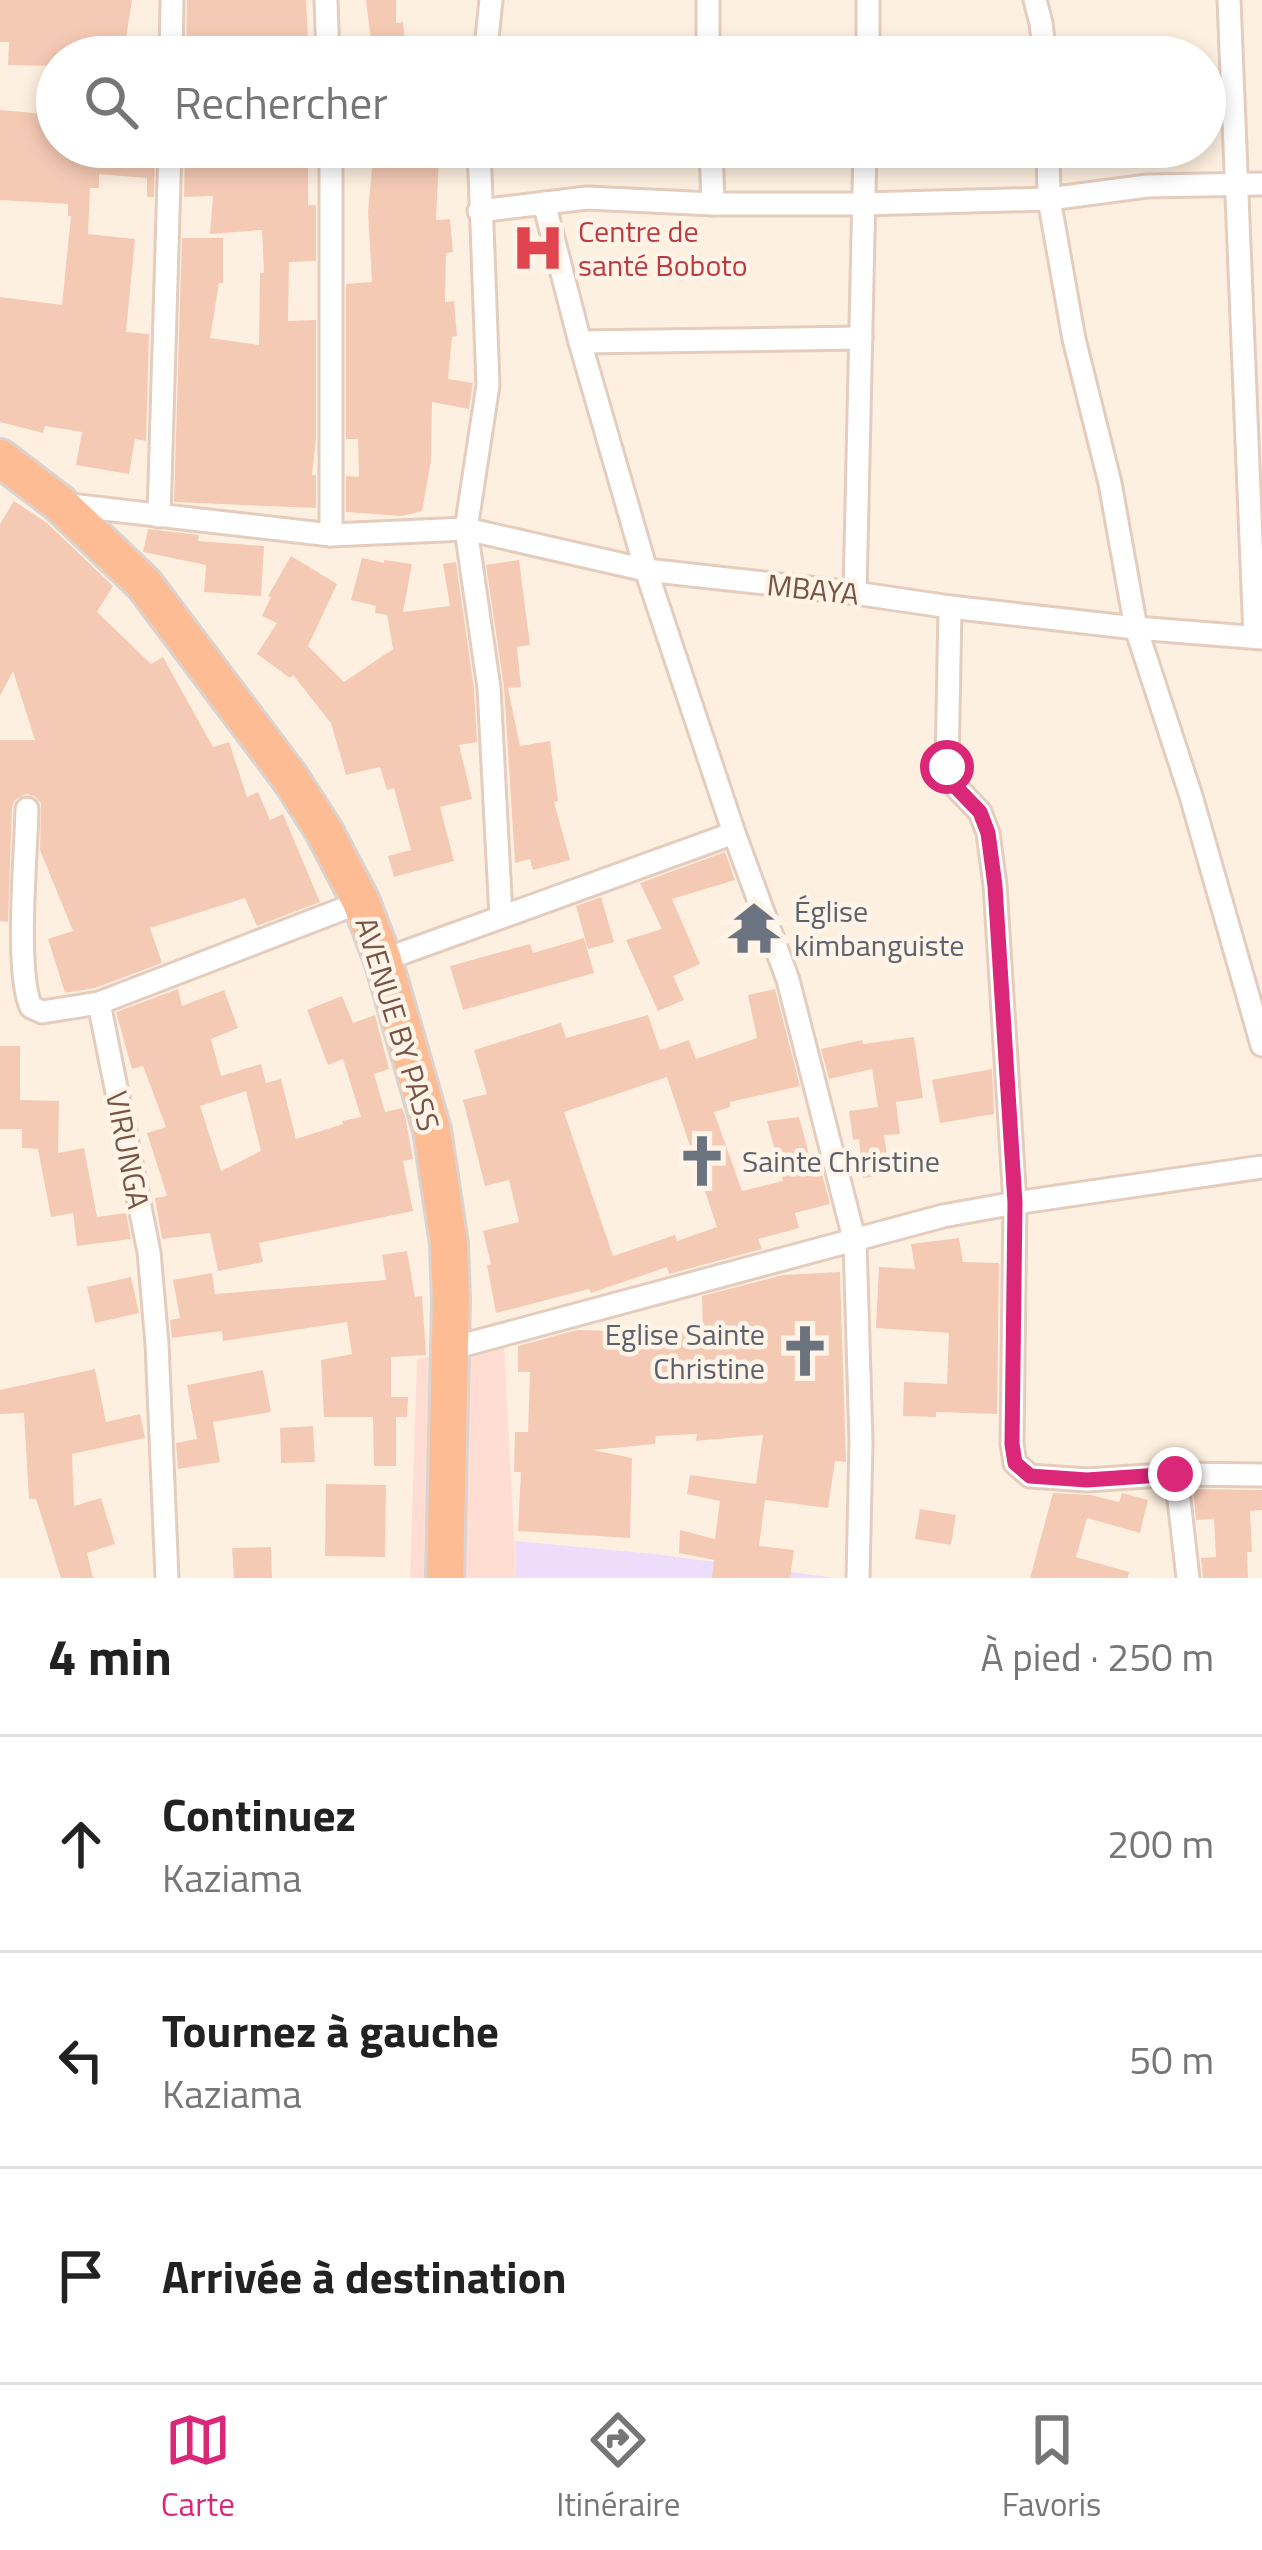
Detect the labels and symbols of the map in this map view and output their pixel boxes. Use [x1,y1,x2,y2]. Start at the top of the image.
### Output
place label: Centre de santé Boboto [578,208,747,288]
hospital icon: Centre de santé Boboto [509,219,567,277]
street label: MBAYA [765,561,861,617]
route start [920,740,974,794]
place label: Église kimbanguiste [794,888,965,968]
temple icon: Église kimbanguiste [725,899,783,957]
street label: AVENUE BY PASS [344,911,452,1137]
street label: VIRUNGA [94,1087,162,1213]
church icon: Sainte Christine [673,1132,731,1190]
place label: Sainte Christine [742,1138,940,1184]
place label: Eglise Sainte Christine [605,1311,765,1391]
church icon: Eglise Sainte Christine [776,1322,834,1380]
route end [1148,1447,1202,1501]

